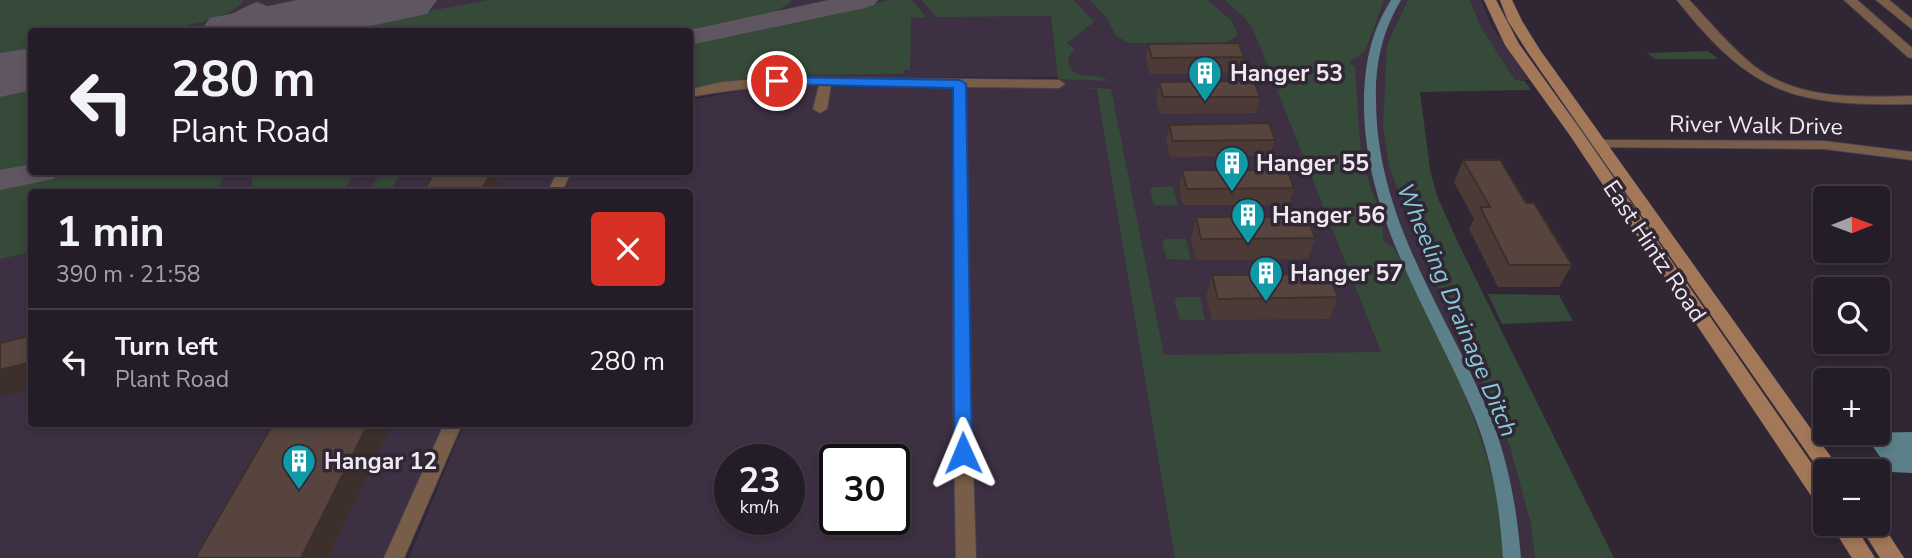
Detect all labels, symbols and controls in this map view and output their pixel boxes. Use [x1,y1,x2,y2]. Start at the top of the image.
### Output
text: 280 m [171,46,315,113]
pin [747,51,807,111]
building icon: Hanger 53 [1186,54,1224,103]
icon: left [56,56,147,147]
place label: Hanger 53 [1230,58,1343,89]
icon: arrive [758,62,796,100]
street label: River Walk Drive [1669,108,1843,143]
text: Plant Road [171,110,330,153]
building icon: Hanger 55 [1213,144,1251,193]
place label: Hanger 55 [1256,148,1369,179]
street label: East Hintz Road [1596,174,1713,328]
water label: Wheeling Drainage Ditch [1389,178,1525,442]
north arrow [1813,186,1890,262]
map controls [1813,186,1890,536]
building icon: Hanger 56 [1229,196,1267,245]
place label: Hanger 56 [1272,200,1385,231]
text: 1 min [56,204,165,261]
button: close [591,212,665,286]
building icon: Hanger 57 [1247,254,1285,303]
place label: Hanger 57 [1290,258,1403,289]
text: 390 m · 21:58 [56,259,201,290]
button: search [1813,277,1890,354]
text: Turn left [115,329,218,364]
icon: left [56,343,94,381]
text: 280 m [589,344,665,379]
text: Plant Road [115,364,229,395]
button: + [1813,368,1890,445]
position arrow [926,416,1000,490]
building icon: Hangar 12 [280,442,318,491]
speed limit sign: 30 [819,444,910,535]
place label: Hangar 12 [324,446,437,477]
text: 23 [738,457,781,504]
button: − [1813,459,1890,536]
text: km/h [740,495,779,519]

